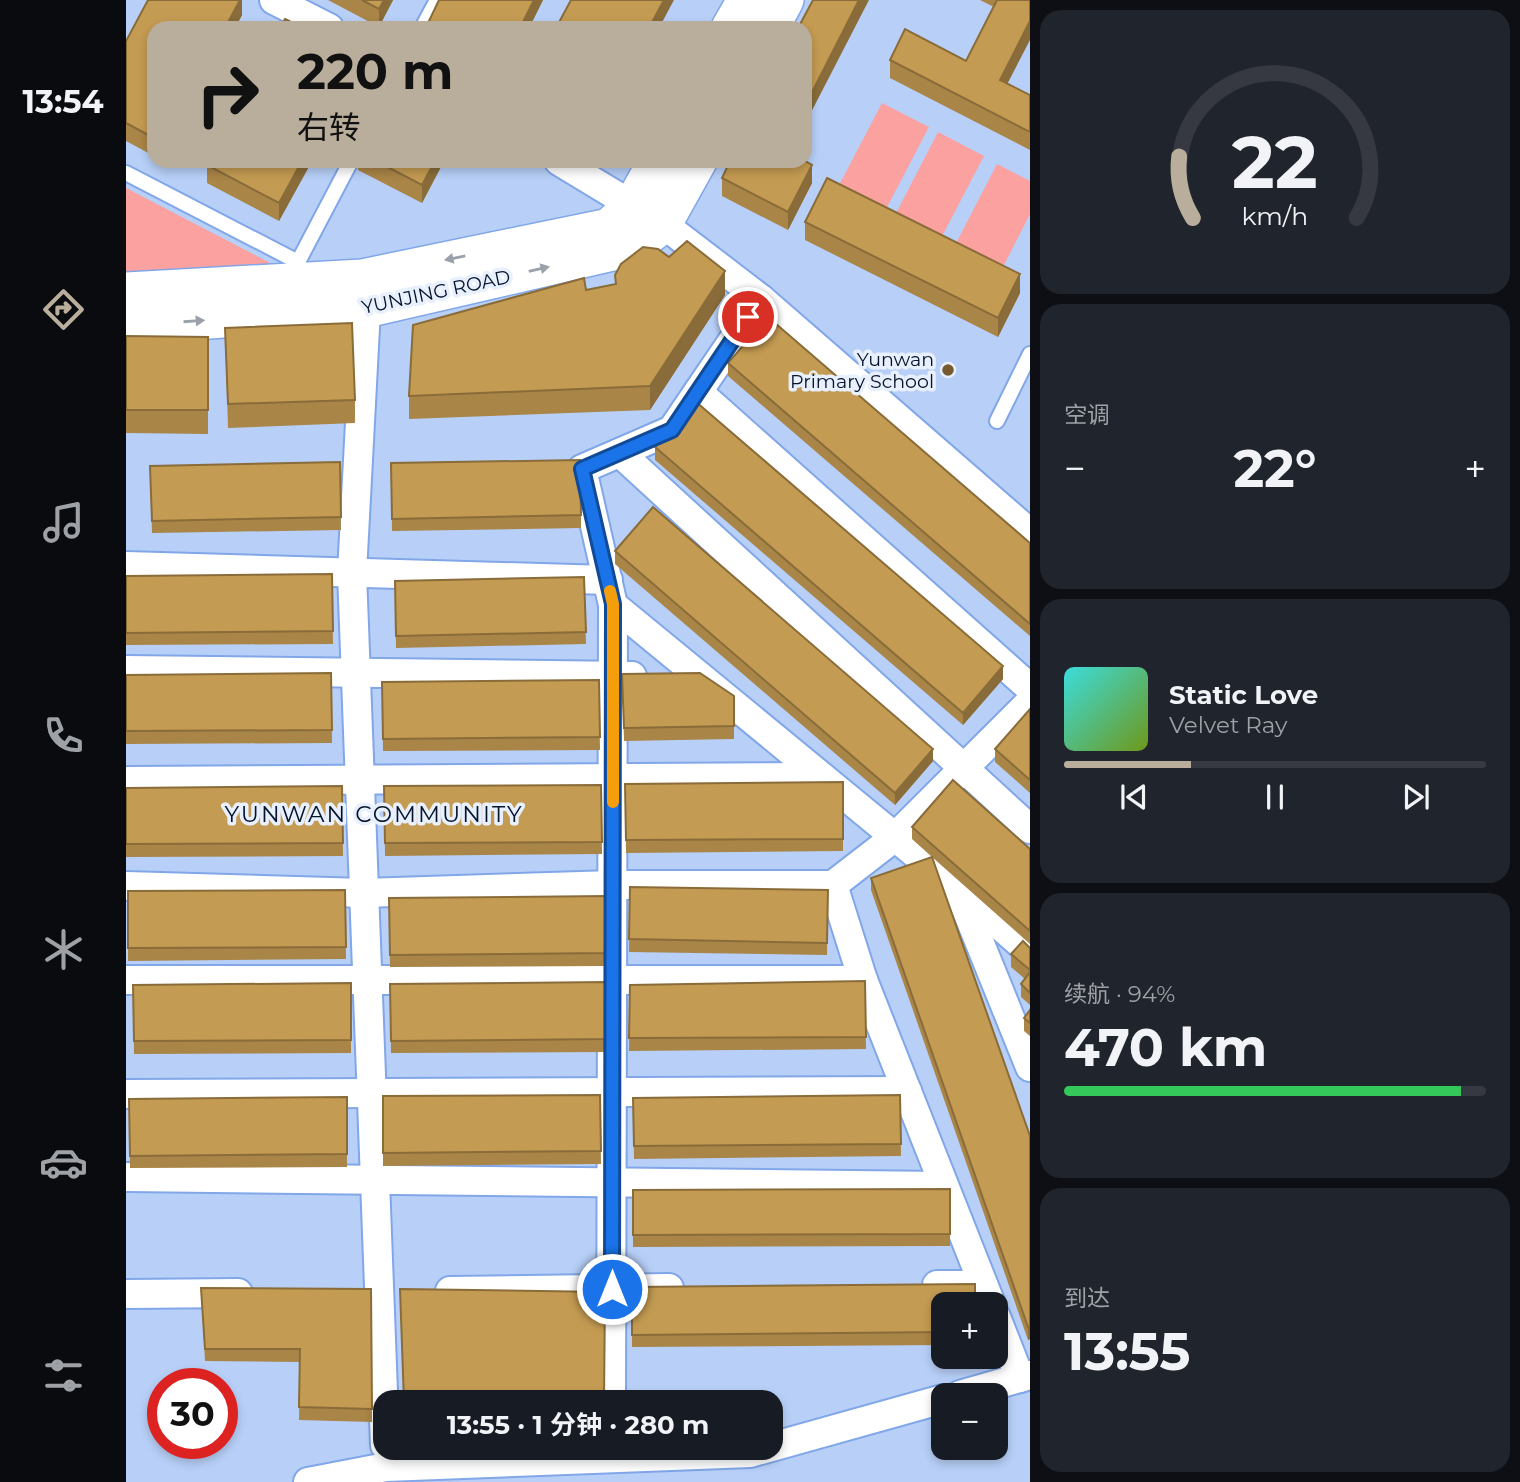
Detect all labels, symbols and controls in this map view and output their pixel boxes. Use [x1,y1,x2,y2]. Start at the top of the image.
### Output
text: 220 m [297,42,453,101]
icon: right [182,49,273,140]
text: 13:54 [23,82,103,121]
text: 右转 [297,108,361,147]
text: 22 [1232,119,1318,207]
text: km/h [1242,201,1308,231]
one-way arrow [444,253,466,264]
one-way arrow [528,263,550,274]
street label: YUNJING ROAD [359,265,513,319]
icon: directions [39,285,88,334]
pin [718,287,778,347]
icon: arrive [729,298,767,336]
one-way arrow [183,315,205,326]
place label: Yunwan Primary School [790,348,934,393]
marker: Yunwan Primary School [940,362,956,378]
text: 空调 [1064,401,1110,429]
text: 22° [1233,437,1317,500]
text: − [1064,445,1086,492]
text: + [1464,445,1486,492]
icon: music [39,498,88,547]
text: Static Love [1169,679,1318,711]
icon: phone [39,711,88,760]
text: Velvet Ray [1169,711,1287,739]
icon: previous [1115,778,1153,816]
icon: pause [1256,778,1294,816]
icon: next [1397,778,1435,816]
district label: YUNWAN COMMUNITY [224,800,524,828]
icon: climate [39,925,88,974]
text: 续航 · 94% [1064,980,1175,1008]
text: 470 km [1064,1016,1267,1079]
icon: car [39,1138,88,1187]
position arrow [575,1252,649,1326]
text: 到达 [1064,1284,1110,1312]
map controls [931,1292,1008,1460]
button: + [931,1292,1008,1369]
text: 13:55 [1064,1320,1190,1383]
icon: filters [39,1351,88,1400]
speed limit sign: 30 [147,1368,238,1459]
button: − [931,1383,1008,1460]
text: 13:55 · 1 分钟 · 280 m [447,1409,709,1441]

